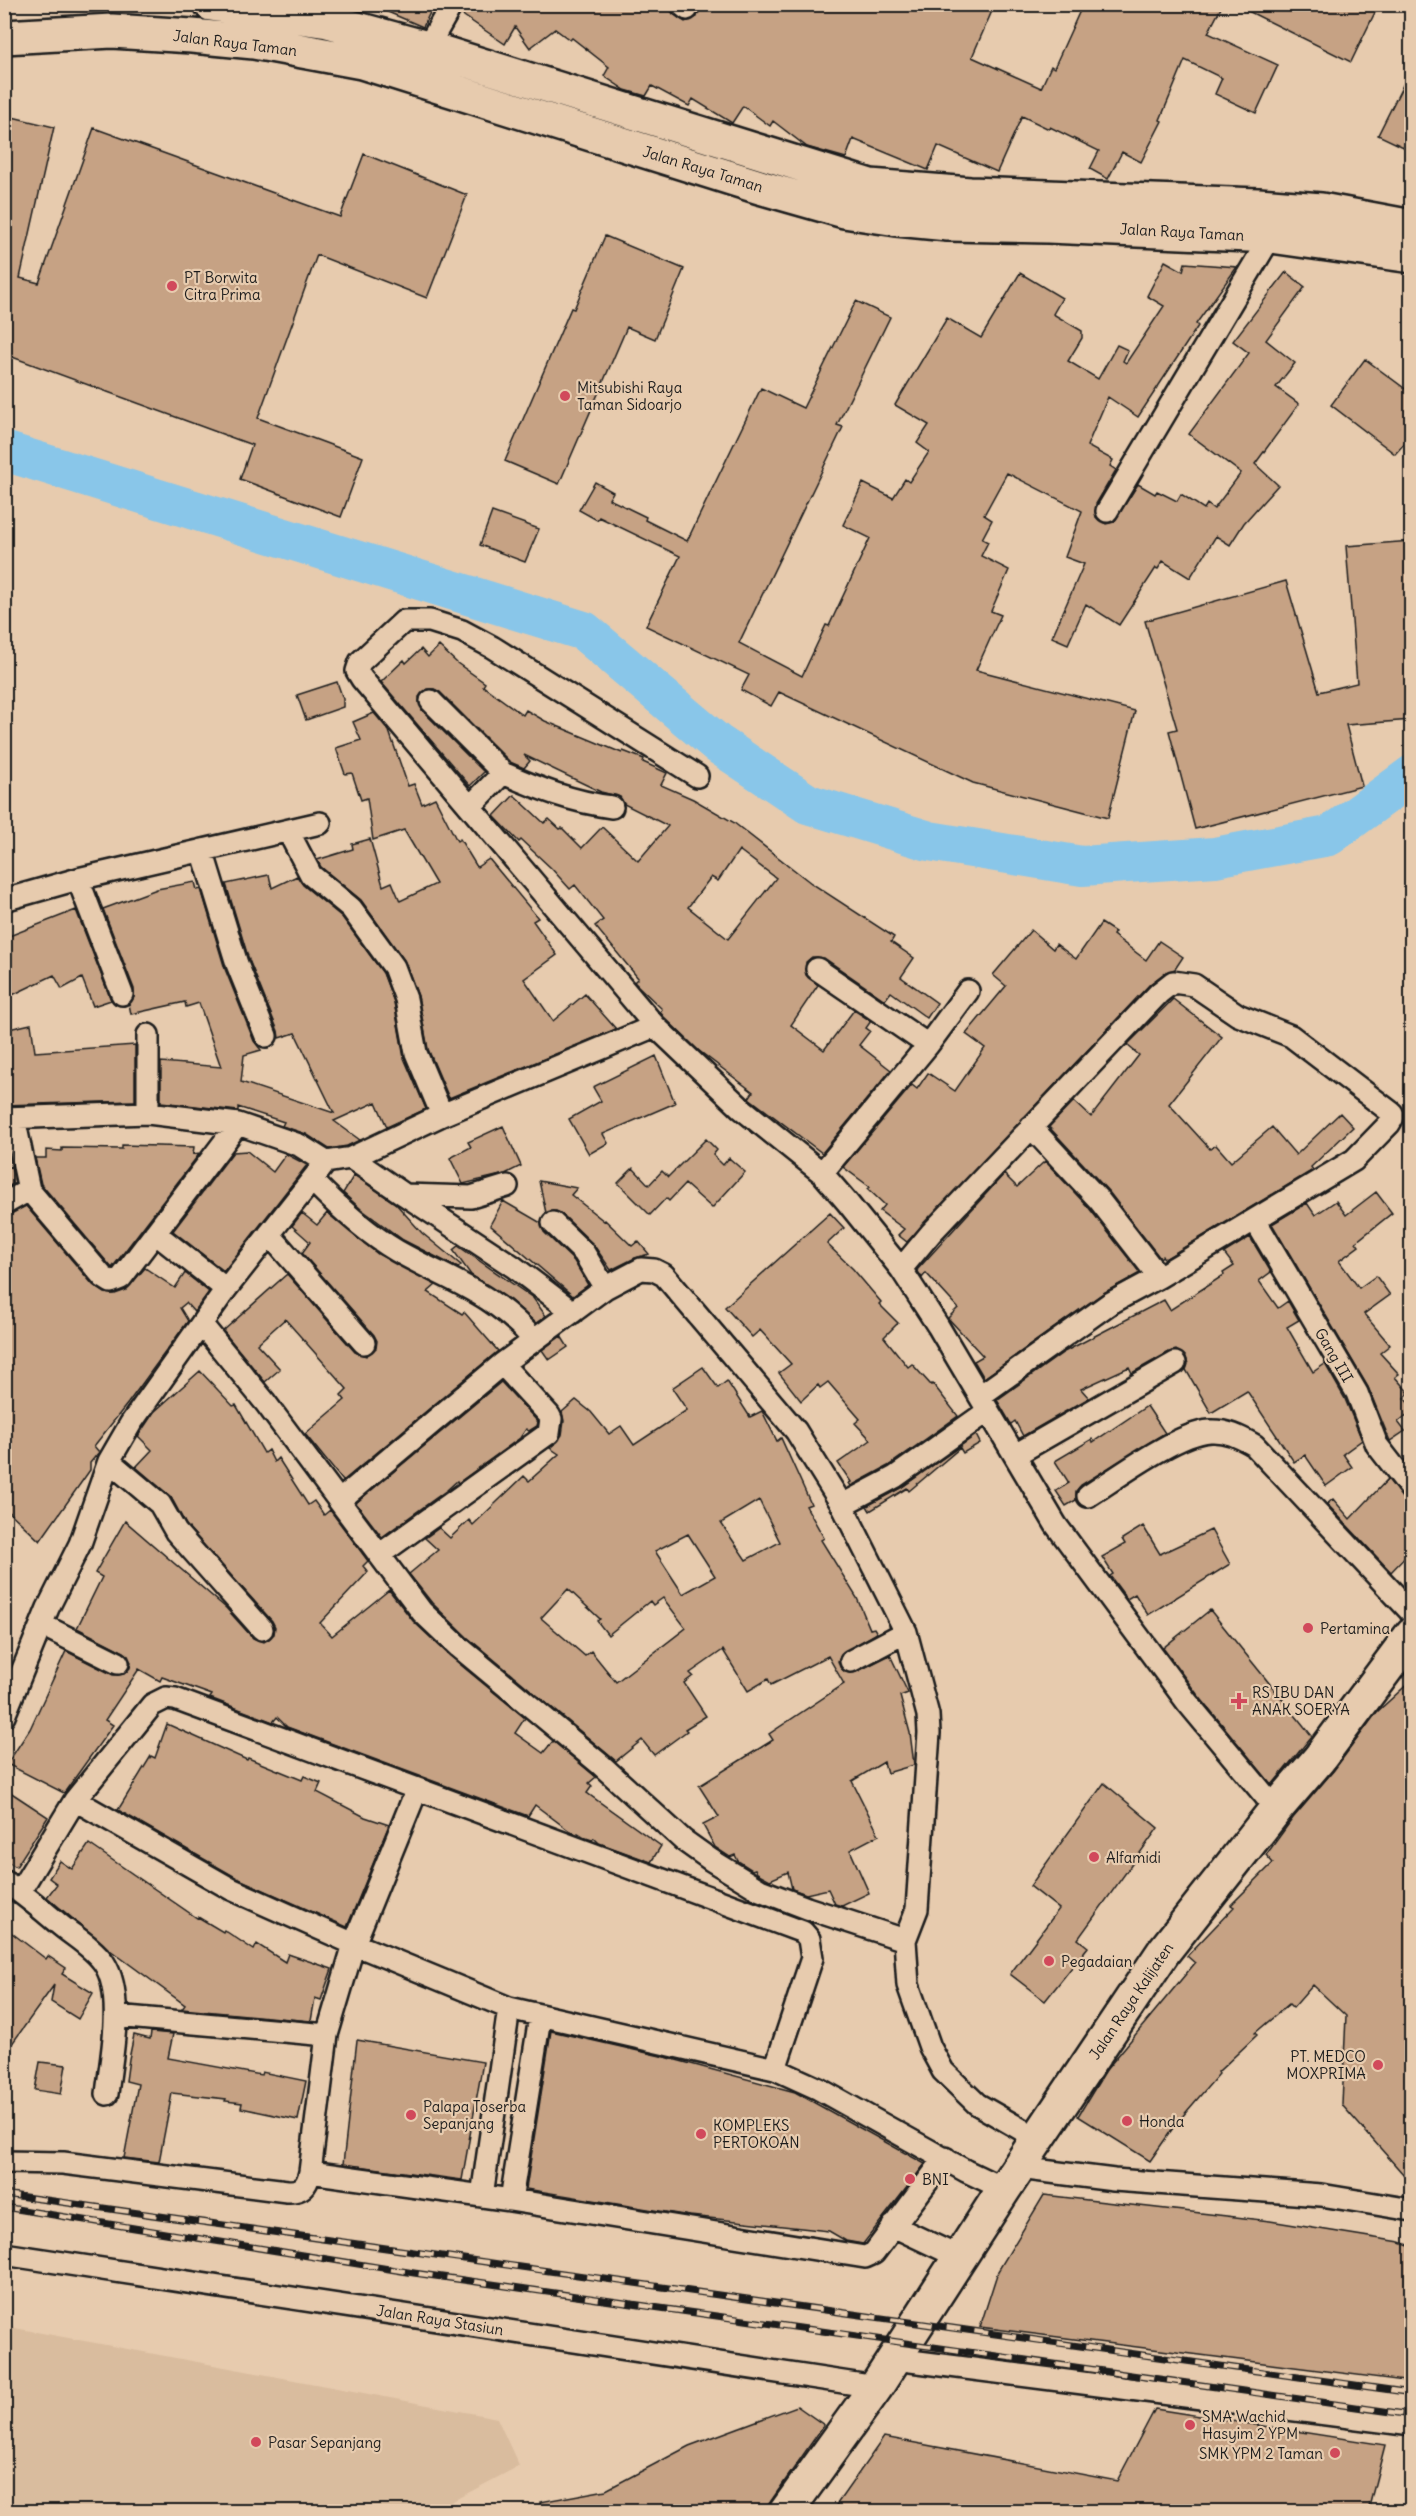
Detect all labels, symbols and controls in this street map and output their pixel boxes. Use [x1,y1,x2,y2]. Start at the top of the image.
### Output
street label: Jalan Raya Taman [172,26,298,60]
street label: Jalan Raya Taman [641,142,766,196]
street label: Jalan Raya Taman [1119,219,1245,245]
place label: PT Borwita Citra Prima [184,268,261,304]
marker: PT Borwita Citra Prima [165,279,179,293]
place label: Mitsubishi Raya Taman Sidoarjo [577,378,683,414]
marker: Mitsubishi Raya Taman Sidoarjo [558,389,572,403]
street label: Gang III [1311,1324,1357,1386]
place label: Pertamina [1320,1619,1390,1638]
marker: Pertamina [1301,1621,1315,1635]
place label: RS IBU DAN ANAK SOERYA [1252,1683,1350,1719]
marker: RS IBU DAN ANAK SOERYA [1230,1692,1248,1710]
place label: Alfamidi [1106,1848,1161,1867]
marker: Alfamidi [1087,1850,1101,1864]
street label: Jalan Raya Kalijaten [1085,1939,1177,2063]
place label: Pegadaian [1061,1952,1133,1971]
marker: Pegadaian [1042,1954,1056,1968]
place label: PT. MEDCO MOXPRIMA [1286,2047,1366,2083]
marker: PT. MEDCO MOXPRIMA [1371,2058,1385,2072]
place label: Palapa Toserba Sepanjang [423,2097,526,2133]
marker: Palapa Toserba Sepanjang [404,2108,418,2122]
place label: Honda [1139,2112,1185,2131]
marker: Honda [1120,2114,1134,2128]
place label: KOMPLEKS PERTOKOAN [713,2116,800,2152]
marker: KOMPLEKS PERTOKOAN [694,2127,708,2141]
place label: BNI [922,2170,949,2189]
marker: BNI [903,2172,917,2186]
street label: Jalan Raya Stasiun [375,2301,505,2339]
place label: SMA Wachid Hasyim 2 YPM [1202,2407,1298,2443]
marker: SMA Wachid Hasyim 2 YPM [1183,2418,1197,2432]
place label: Pasar Sepanjang [268,2433,382,2452]
marker: Pasar Sepanjang [249,2435,263,2449]
place label: SMK YPM 2 Taman [1199,2444,1323,2463]
marker: SMK YPM 2 Taman [1328,2446,1342,2460]

